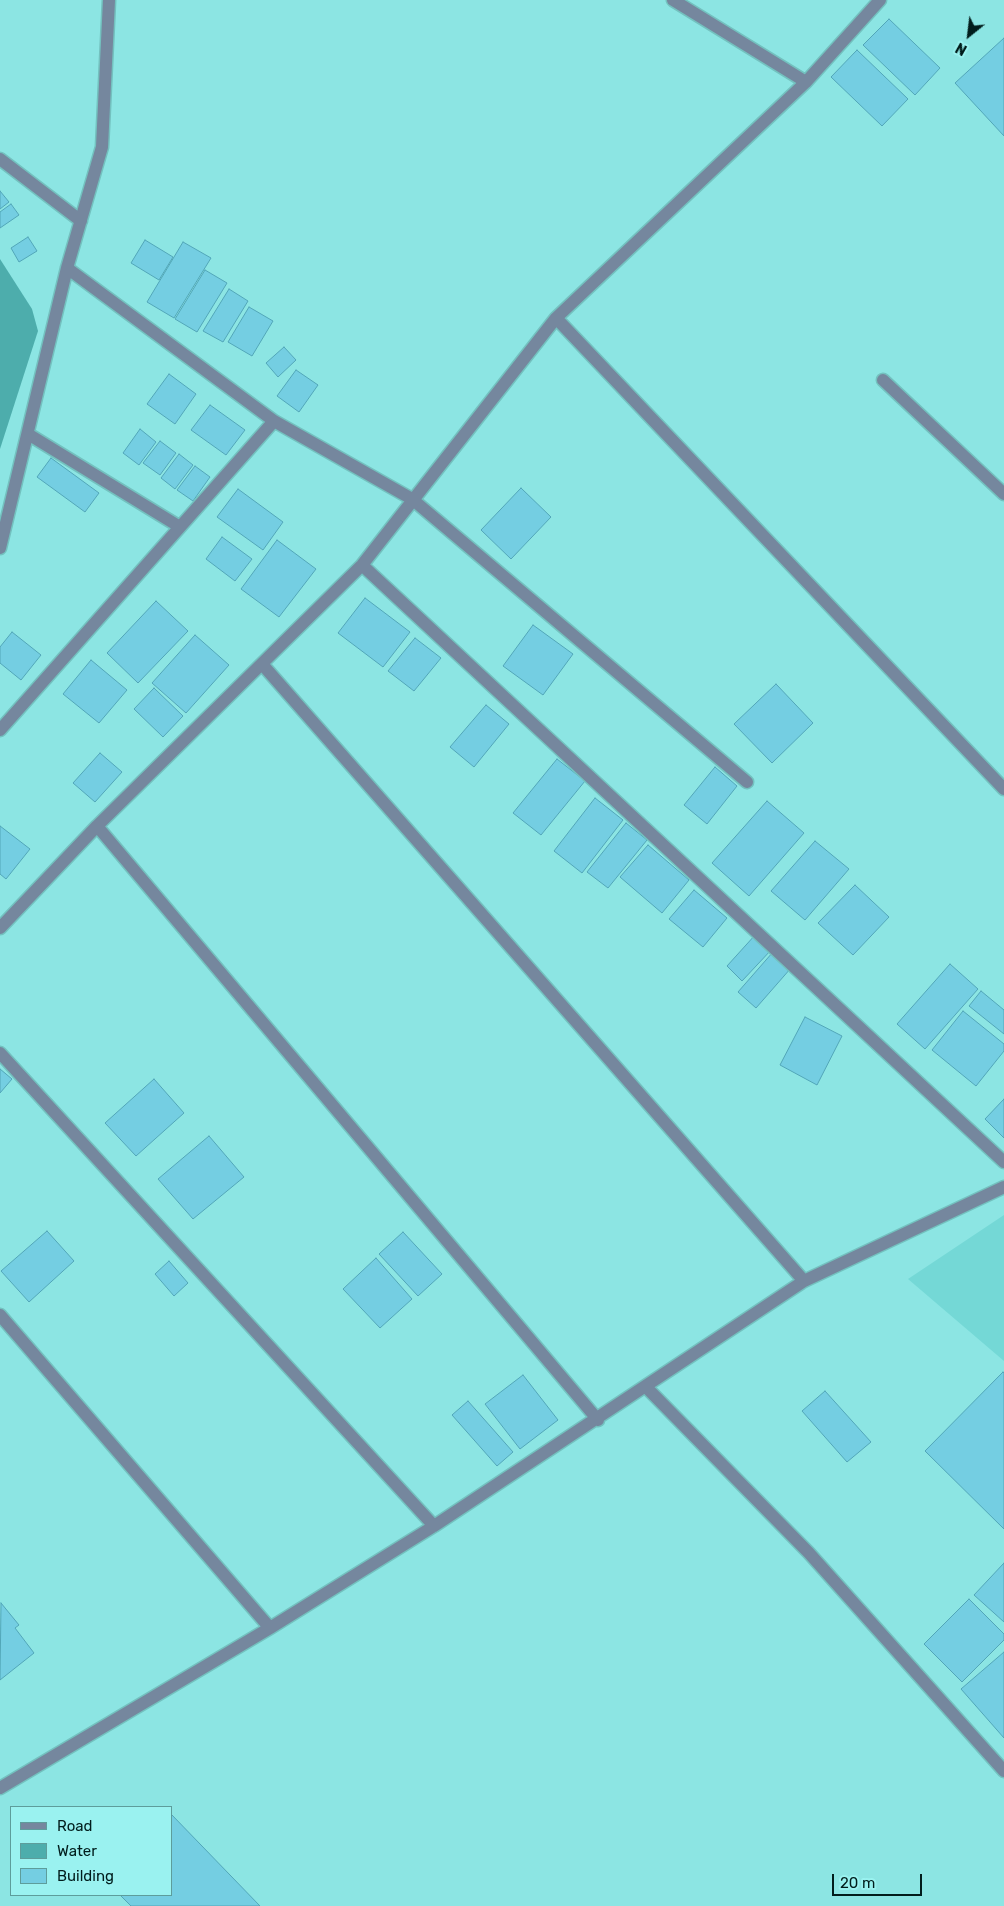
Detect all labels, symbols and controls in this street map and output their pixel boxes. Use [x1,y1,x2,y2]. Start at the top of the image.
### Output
north arrow [944,10,994,60]
text: N [953,39,970,58]
legend [10,1806,172,1896]
text: Road [57,1817,93,1835]
text: Water [57,1842,97,1860]
scale bar [834,1864,924,1896]
text: Building [57,1867,114,1885]
text: 20 m [840,1874,875,1892]

